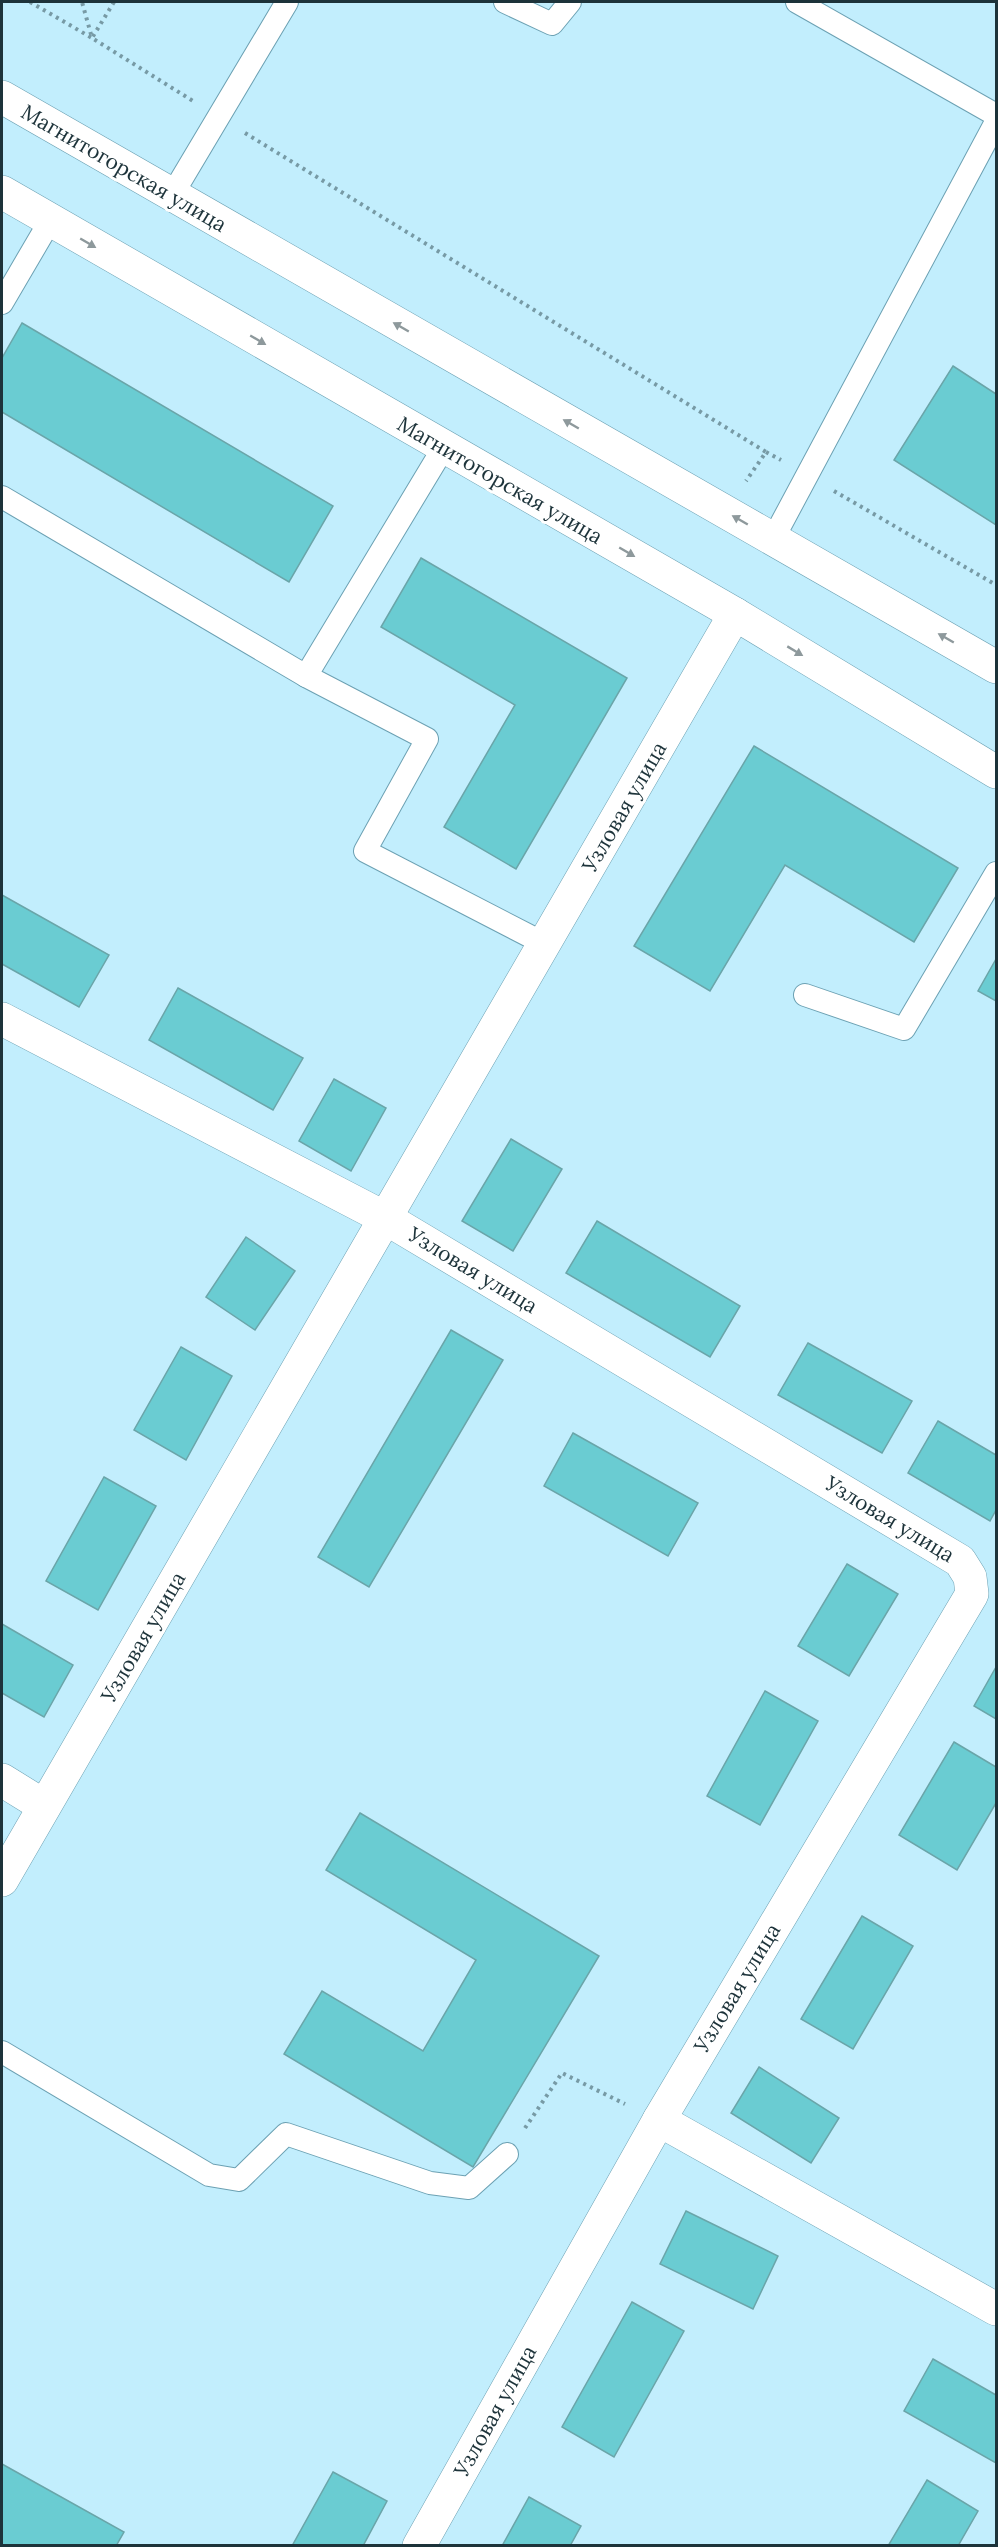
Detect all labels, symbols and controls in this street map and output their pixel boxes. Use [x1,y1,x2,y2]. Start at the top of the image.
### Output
street label: Магнитогорская улица [16,98,232,238]
one-way arrow [80,237,97,247]
one-way arrow [393,322,410,332]
one-way arrow [249,335,266,345]
street label: Магнитогорская улица [392,410,608,550]
one-way arrow [563,418,579,429]
one-way arrow [732,515,748,526]
one-way arrow [619,547,636,557]
one-way arrow [937,633,954,643]
one-way arrow [787,645,803,656]
street label: Узловая улица [575,737,672,878]
street label: Узловая улица [402,1220,543,1319]
street label: Узловая улица [819,1469,960,1568]
street label: Узловая улица [94,1567,191,1708]
street label: Узловая улица [687,1918,786,2059]
street label: Узловая улица [447,2340,542,2482]

